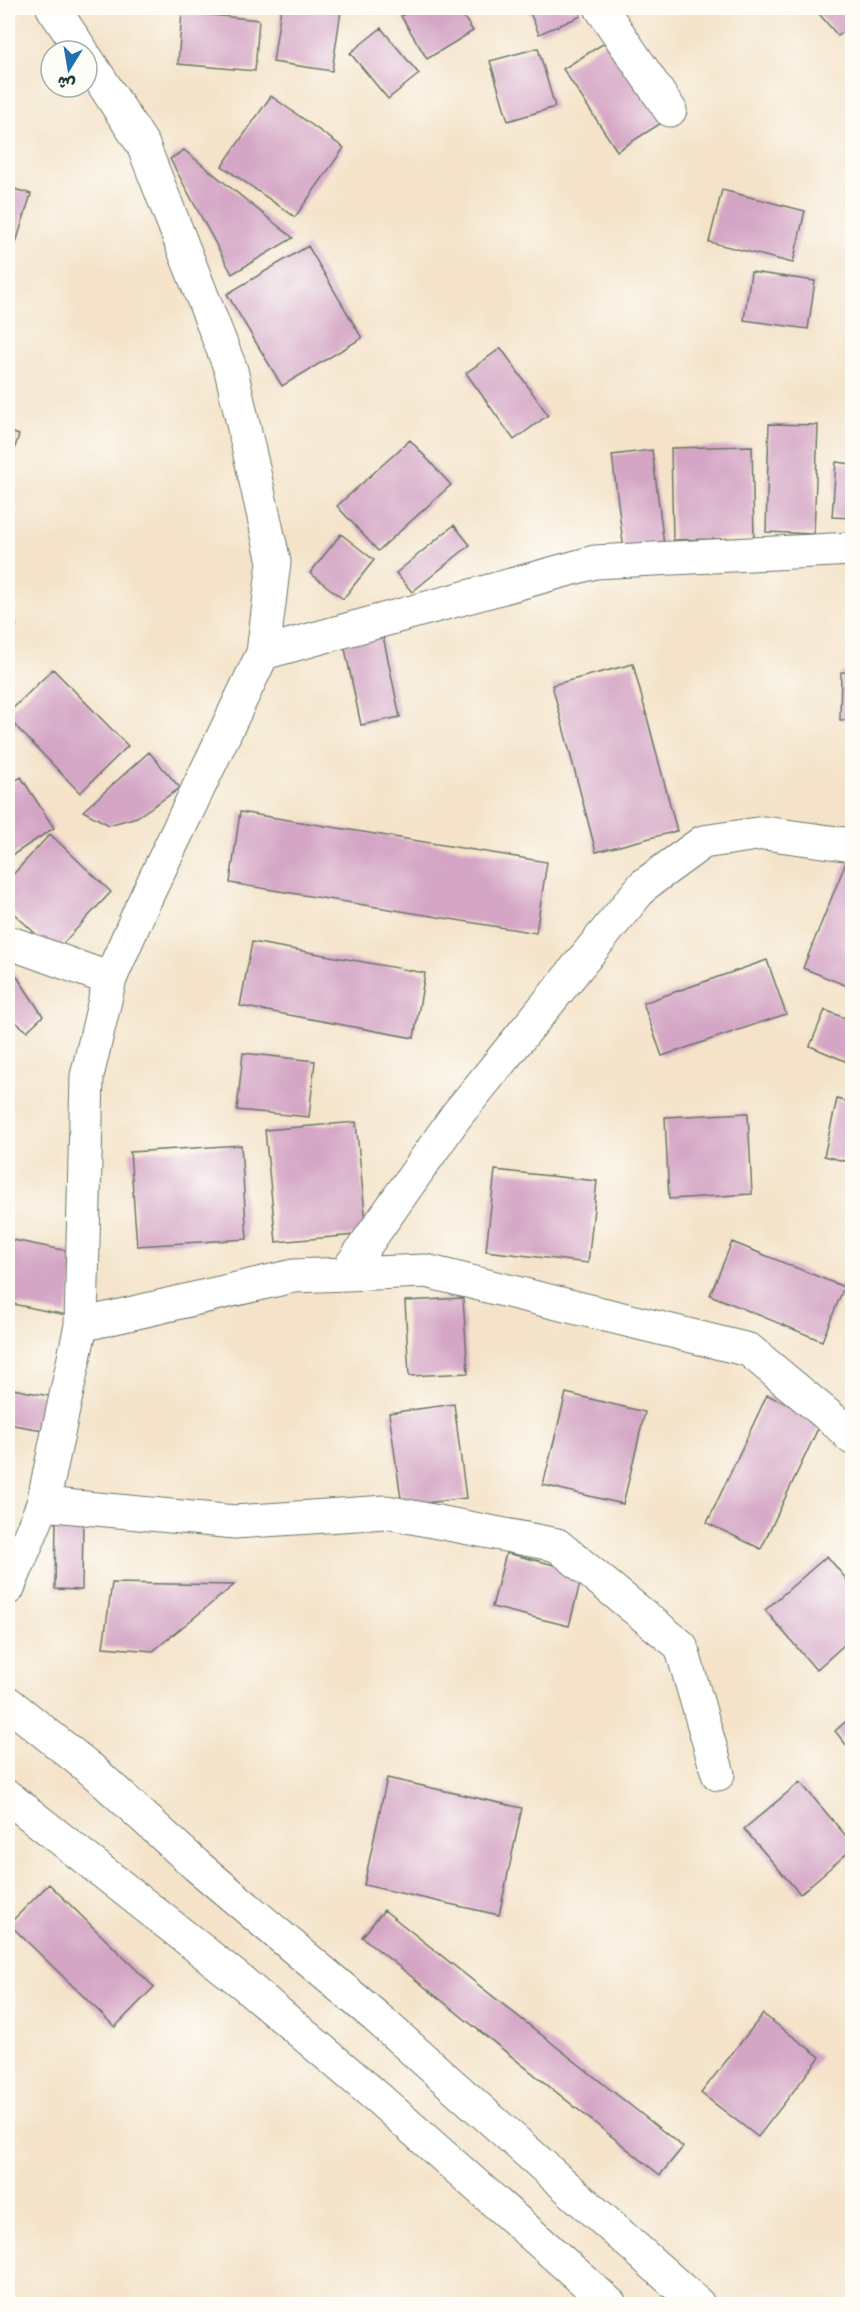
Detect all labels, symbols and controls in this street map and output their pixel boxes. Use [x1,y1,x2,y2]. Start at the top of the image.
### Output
north arrow [39,39,99,99]
text: ش [56,70,77,94]

